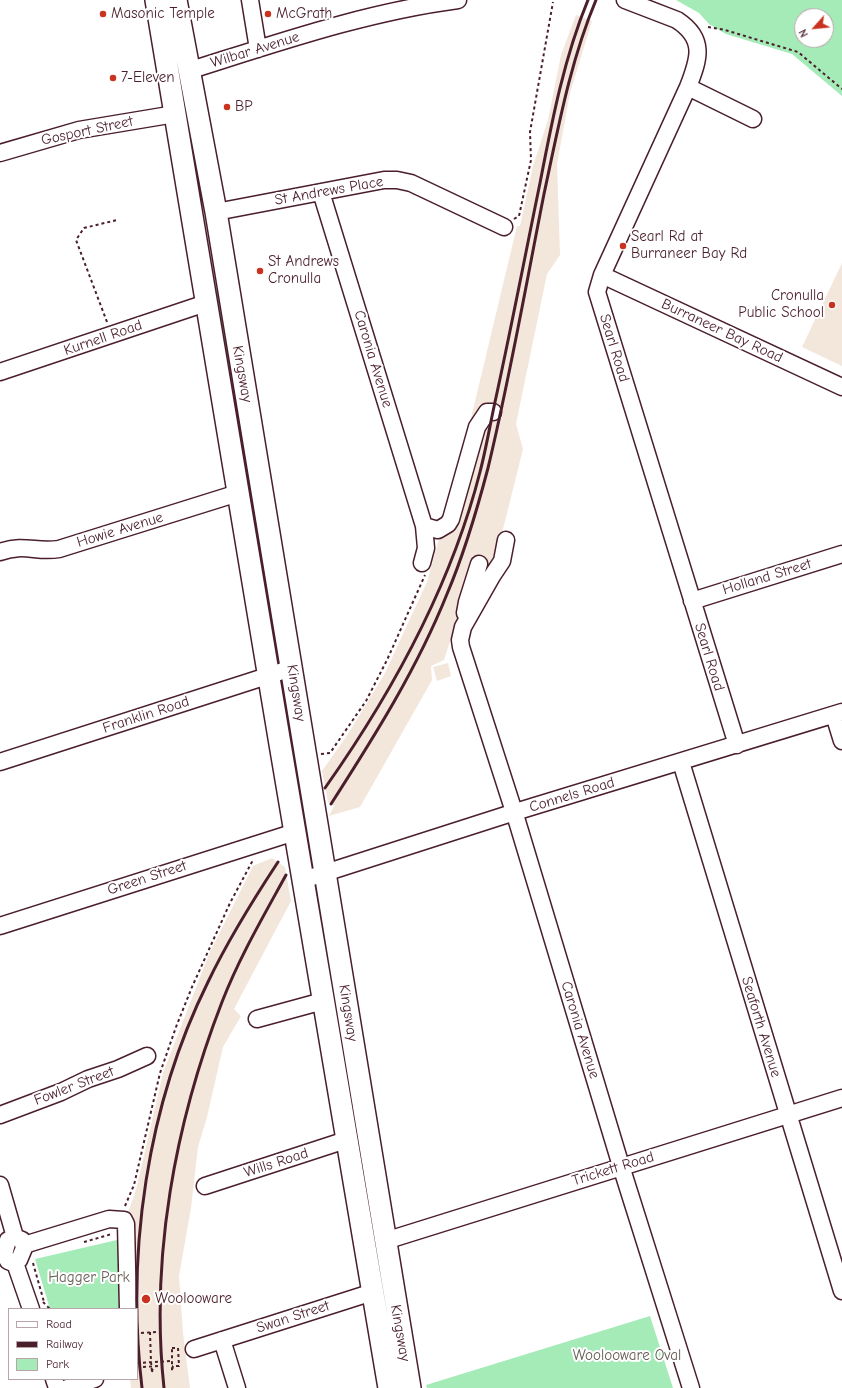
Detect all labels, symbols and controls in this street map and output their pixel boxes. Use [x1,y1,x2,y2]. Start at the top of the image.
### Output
place label: Masonic Temple [111,5,215,23]
place label: McGrath [276,5,332,23]
north arrow [794,8,834,48]
marker: Masonic Temple [98,9,108,19]
marker: McGrath [263,9,273,19]
text: N [796,27,811,39]
street label: Wilbar Avenue [208,28,302,72]
place label: 7-Eleven [121,69,175,87]
marker: 7-Eleven [108,73,118,83]
place label: BP [235,98,253,116]
marker: BP [222,102,232,112]
street label: Gosport Street [39,112,135,150]
street label: St Andrews Place [273,173,385,209]
place label: Searl Rd at Burraneer Bay Rd [631,228,747,263]
marker: Searl Rd at Burraneer Bay Rd [618,241,628,251]
place label: St Andrews Cronulla [268,253,339,288]
marker: St Andrews Cronulla [255,266,265,276]
place label: Cronulla Public School [738,287,824,322]
street label: Burraneer Bay Road [658,295,786,367]
marker: Cronulla Public School [827,300,837,310]
street label: Caronia Avenue [350,308,396,410]
street label: Searl Road [595,312,633,384]
street label: Kurnell Road [61,316,145,360]
street label: Kingsway [228,344,256,404]
street label: Howie Avenue [75,508,165,552]
street label: Holland Street [720,555,814,599]
street label: Searl Road [690,621,728,693]
street label: Kingsway [283,663,309,723]
street label: Franklin Road [100,693,192,737]
street label: Connels Road [527,774,617,816]
street label: Green Street [105,857,189,899]
street label: Seaforth Avenue [737,974,785,1080]
street label: Caronia Avenue [557,979,603,1081]
street label: Kingsway [335,983,361,1043]
street label: Fowler Street [32,1063,116,1109]
street label: Wills Road [242,1144,310,1182]
street label: Trickett Road [570,1148,656,1190]
park label: Hagger Park [48,1269,130,1287]
place label: Woolooware [155,1290,232,1308]
marker: Woolooware [140,1293,152,1305]
street label: Swan Street [254,1297,332,1337]
street label: Kingsway [386,1303,414,1363]
legend [8,1308,138,1380]
text: Road [46,1317,72,1331]
text: Railway [46,1337,83,1351]
park label: Woolooware Oval [573,1347,681,1365]
text: Park [46,1357,69,1371]

